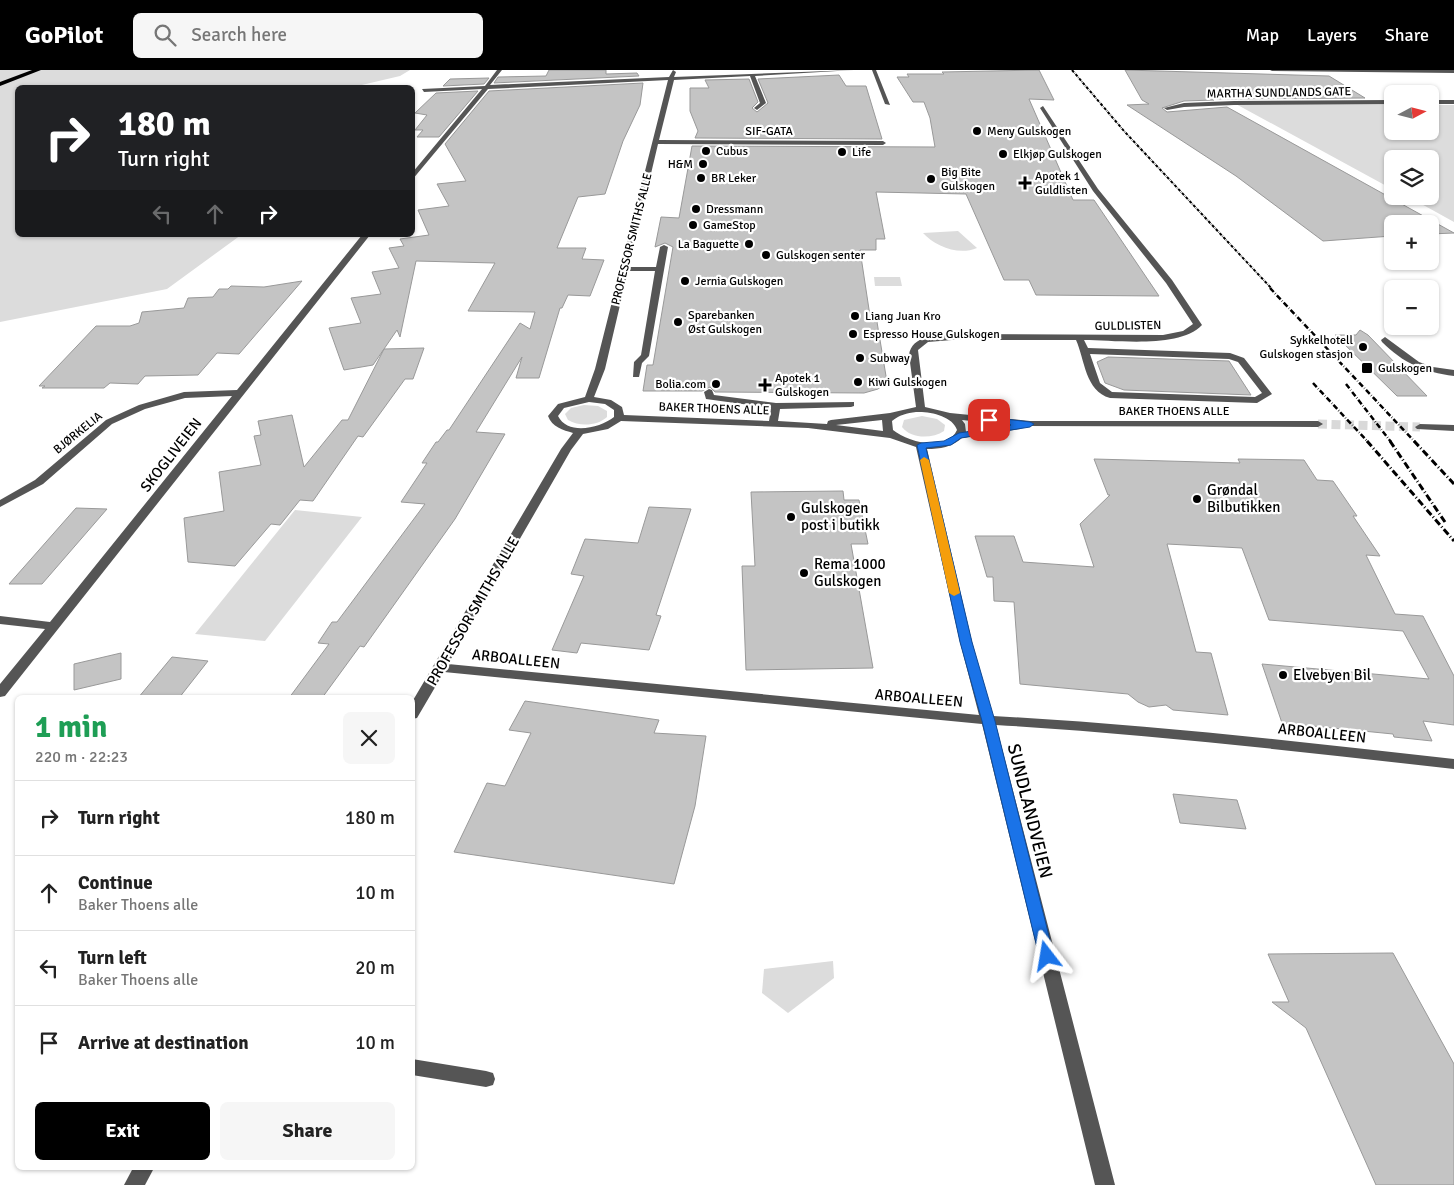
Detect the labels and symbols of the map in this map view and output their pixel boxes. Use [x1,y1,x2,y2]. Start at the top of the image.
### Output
street label: MARTHA SUNDLANDS GATE [1207,84,1352,102]
north arrow [1384,85,1439,140]
street label: SIF-GATA [745,124,793,139]
place label: Meny Gulskogen [987,124,1071,139]
marker: Meny Gulskogen [971,125,983,137]
place label: Cubus [716,144,748,159]
marker: Cubus [700,145,712,157]
place label: Life [852,145,871,160]
marker: Life [836,146,848,158]
place label: Elkjøp Gulskogen [1013,147,1102,162]
marker: Elkjøp Gulskogen [997,148,1009,160]
place label: H&M [668,157,693,172]
marker: H&M [697,158,709,170]
place label: Big Bite Gulskogen [941,165,995,194]
place label: Apotek 1 Guldlisten [1035,169,1088,198]
street label: PROFESSOR SMITHS ALLE [608,171,656,306]
place label: BR Leker [711,171,757,186]
marker: BR Leker [695,172,707,184]
marker: Big Bite Gulskogen [925,173,937,185]
marker: Apotek 1 Guldlisten [1019,177,1031,189]
place label: Dressmann [706,202,763,217]
marker: Dressmann [690,203,702,215]
place label: GameStop [703,218,756,233]
marker: GameStop [687,219,699,231]
place label: La Baguette [678,237,739,252]
marker: La Baguette [743,238,755,250]
place label: Gulskogen senter [776,248,866,263]
marker: Gulskogen senter [760,249,772,261]
place label: Jernia Gulskogen [695,274,783,289]
marker: Jernia Gulskogen [679,275,691,287]
place label: Sparebanken Øst Gulskogen [688,308,762,337]
place label: Liang Juan Kro [865,309,941,324]
marker: Liang Juan Kro [849,310,861,322]
marker: Sparebanken Øst Gulskogen [672,316,684,328]
street label: GULDLISTEN [1095,318,1161,334]
place label: Espresso House Gulskogen [863,327,1000,342]
marker: Espresso House Gulskogen [847,328,859,340]
place label: Sykkelhotell Gulskogen stasjon [1259,333,1353,362]
marker: Sykkelhotell Gulskogen stasjon [1357,341,1369,353]
place label: Subway [870,351,910,366]
marker: Subway [854,352,866,364]
marker: Gulskogen [1360,361,1374,375]
place label: Gulskogen [1378,361,1432,376]
place label: Apotek 1 Gulskogen [775,371,829,400]
place label: Kiwi Gulskogen [868,375,947,390]
marker: Kiwi Gulskogen [852,376,864,388]
place label: Bolia.com [655,377,706,392]
marker: Bolia.com [710,378,722,390]
marker: Apotek 1 Gulskogen [759,379,771,391]
pin [968,399,1010,441]
street label: BAKER THOENS ALLE [658,400,770,418]
street label: BAKER THOENS ALLE [1119,404,1230,419]
street label: BJØRKELIA [51,408,106,457]
street label: SKOGLIVEIEN [137,414,205,496]
place label: Grøndal Bilbutikken [1207,481,1281,516]
marker: Grøndal Bilbutikken [1191,493,1203,505]
place label: Gulskogen post i butikk [801,499,880,534]
marker: Gulskogen post i butikk [785,511,797,523]
street label: PROFESSOR SMITHS ALLE [423,533,523,689]
place label: Rema 1000 Gulskogen [814,555,886,590]
marker: Rema 1000 Gulskogen [798,567,810,579]
street label: ARBOALLEEN [471,645,561,673]
place label: Elvebyen Bil [1293,666,1371,684]
marker: Elvebyen Bil [1277,669,1289,681]
street label: ARBOALLEEN [874,685,964,711]
street label: ARBOALLEEN [1277,719,1367,747]
street label: SUNDLANDVEIEN [1003,741,1057,881]
position arrow [1020,929,1072,981]

